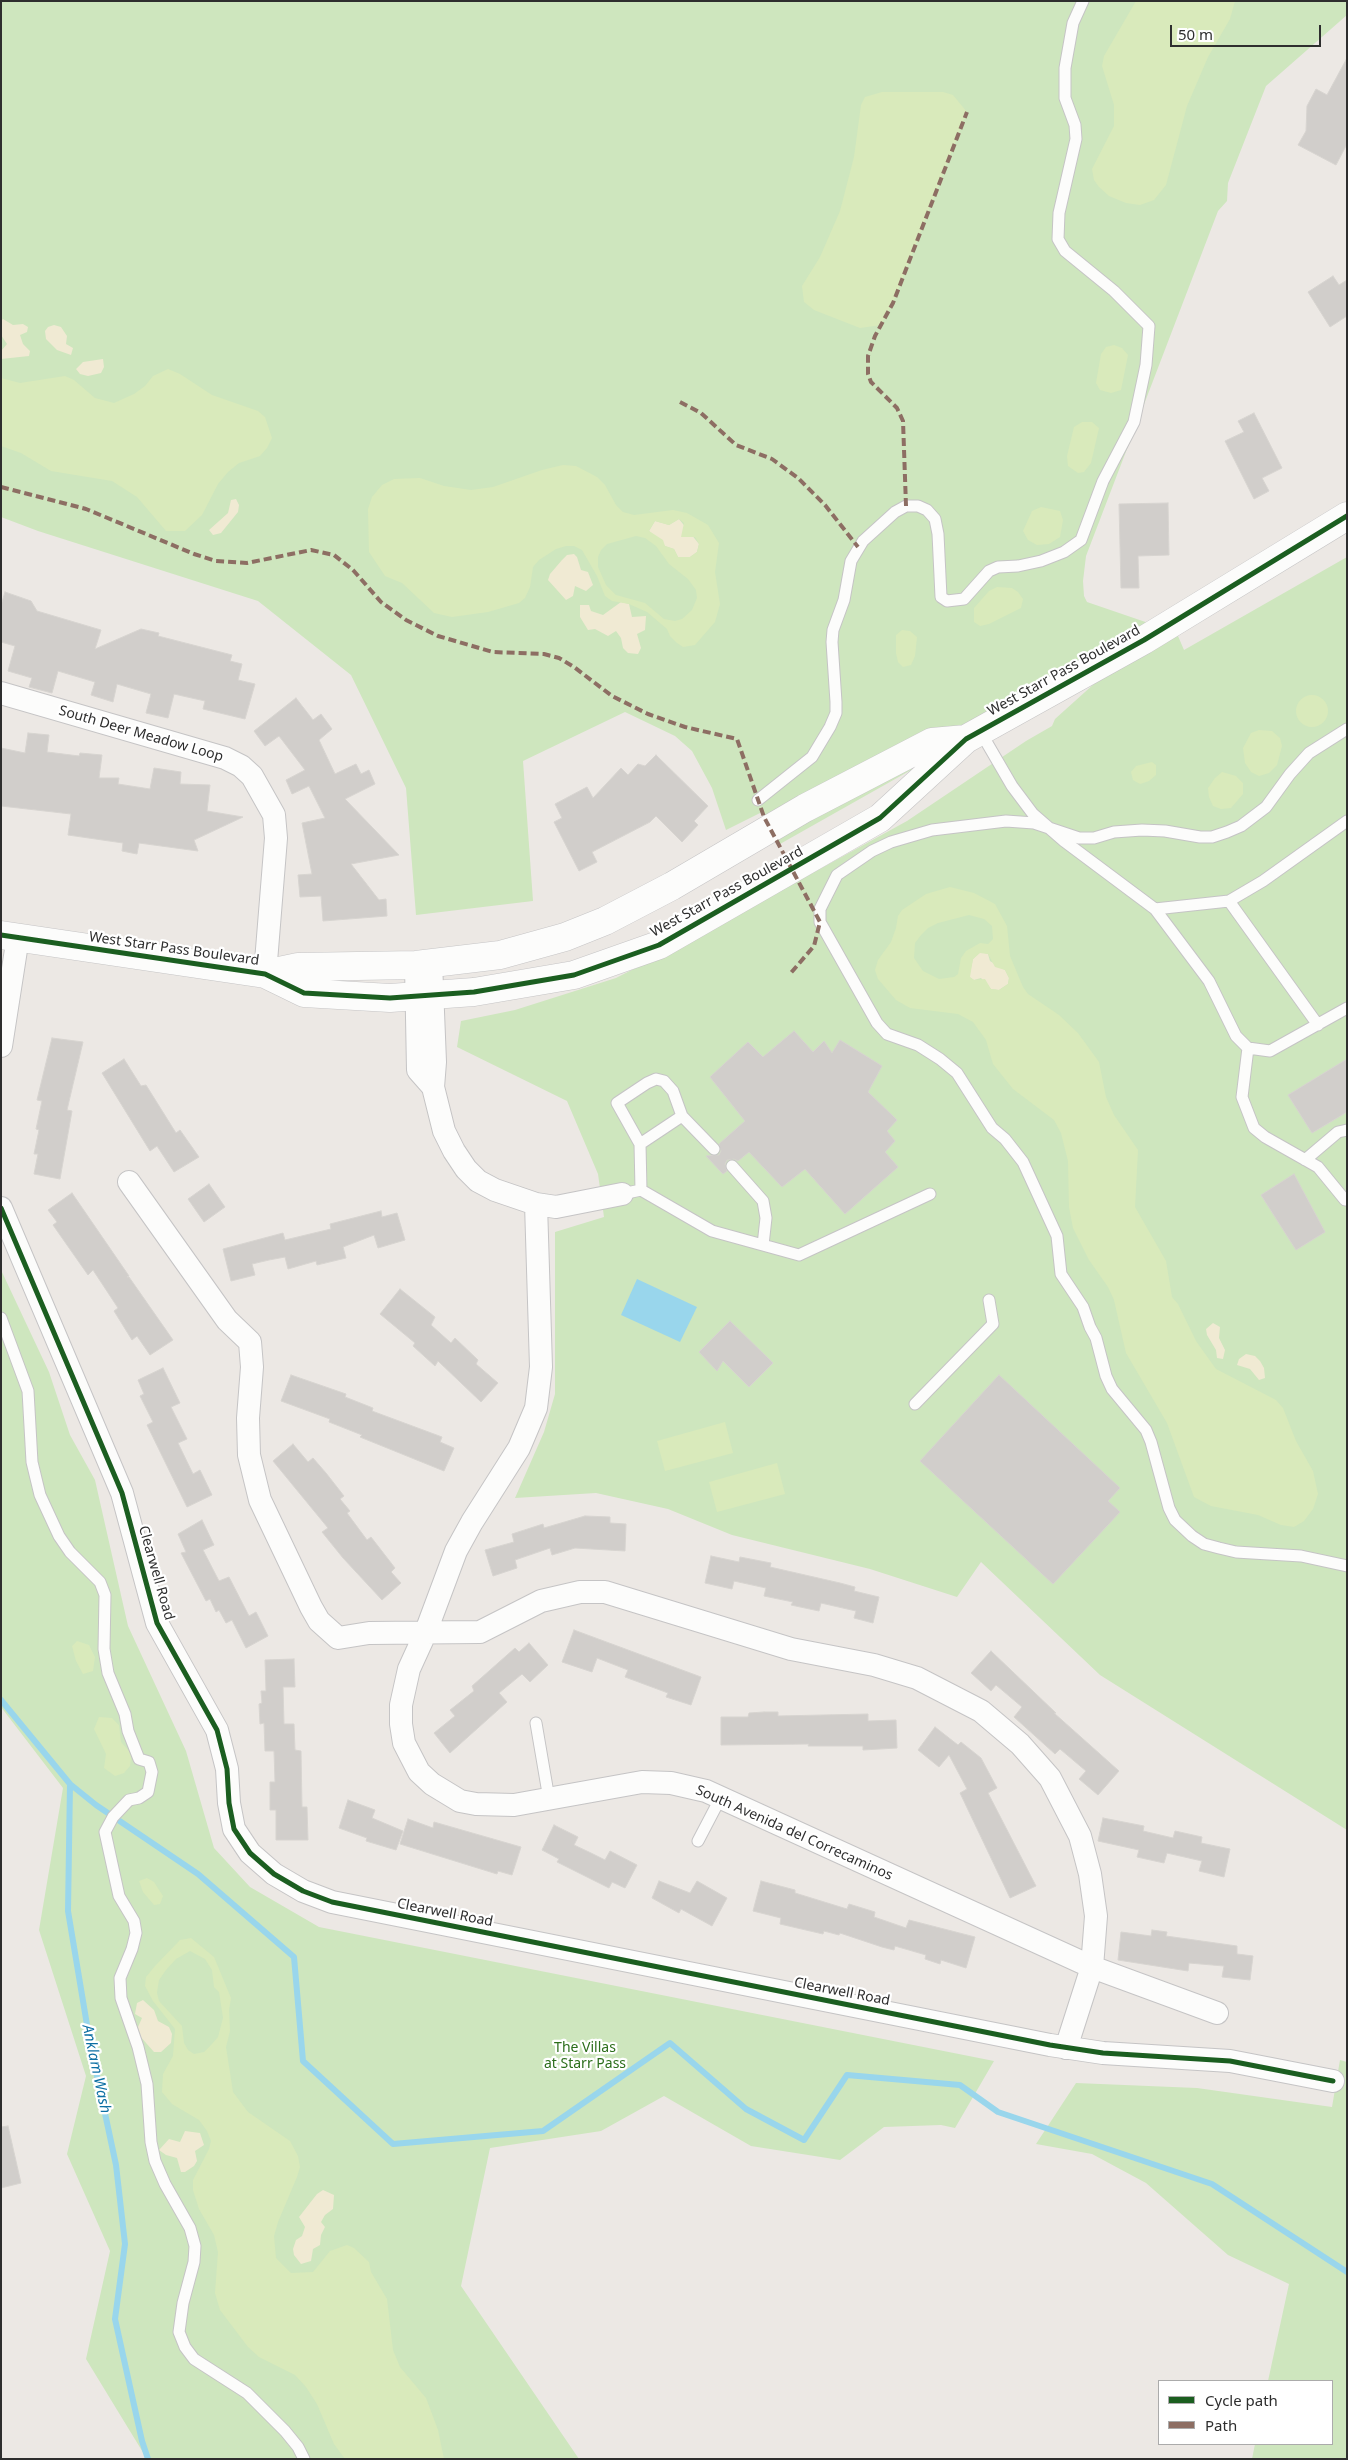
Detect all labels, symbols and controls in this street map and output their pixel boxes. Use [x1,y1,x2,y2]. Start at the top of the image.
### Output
scale bar [1173,15,1324,47]
text: 50 m [1178,24,1213,44]
street label: West Starr Pass Boulevard [985,622,1143,720]
street label: South Deer Meadow Loop [57,702,225,766]
street label: West Starr Pass Boulevard [648,843,806,941]
street label: West Starr Pass Boulevard [88,929,260,969]
street label: Clearwell Road [135,1524,177,1622]
street label: South Avenida del Correcaminos [693,1782,895,1884]
street label: Clearwell Road [396,1895,494,1931]
street label: Clearwell Road [793,1974,891,2010]
water label: Anklam Wash [78,2023,114,2115]
park label: The Villas at Starr Pass [544,2040,626,2072]
legend [1158,2380,1333,2445]
text: Cycle path [1205,2390,1278,2410]
text: Path [1205,2415,1237,2435]

